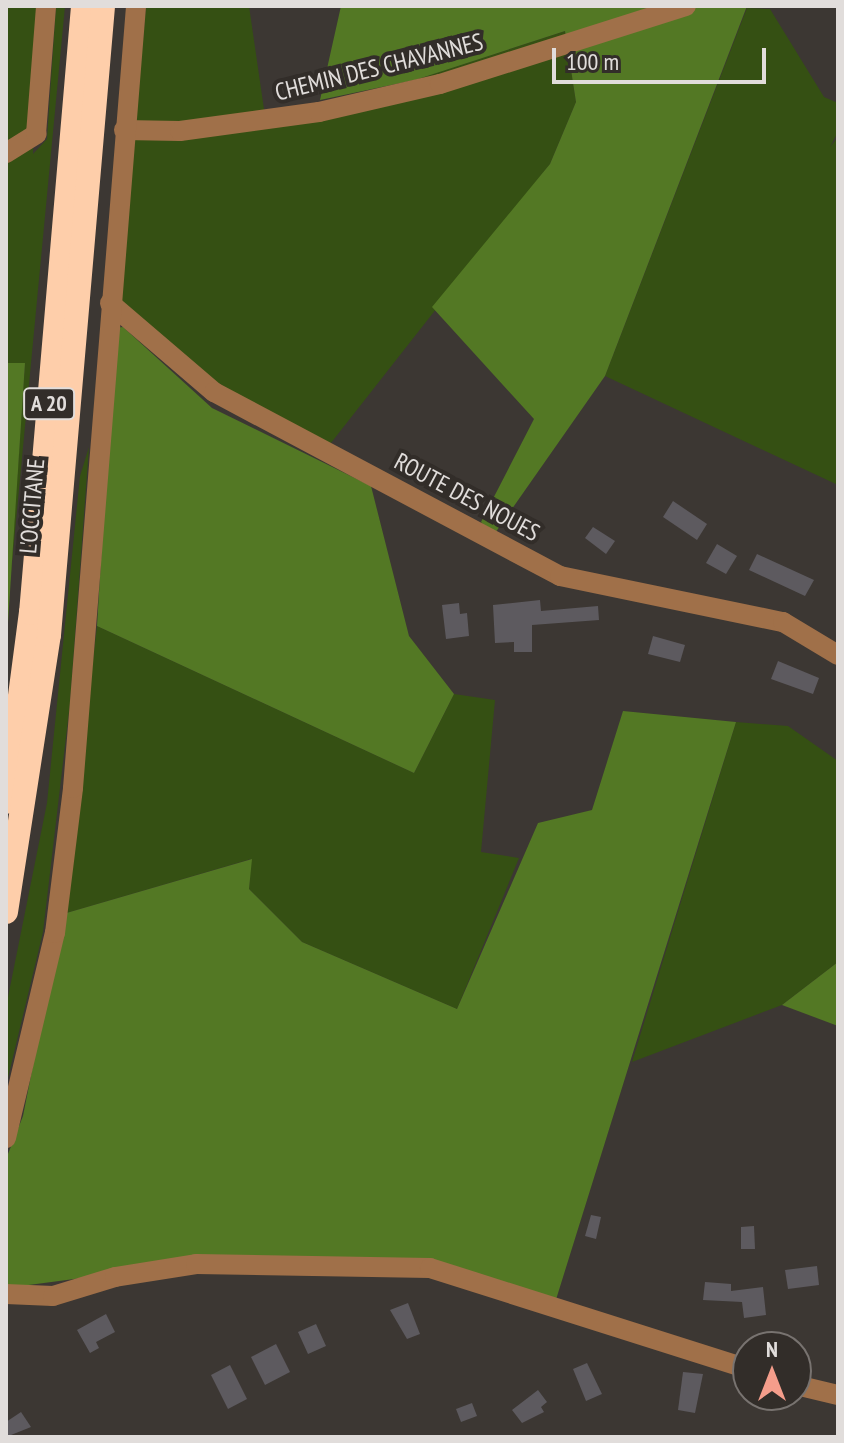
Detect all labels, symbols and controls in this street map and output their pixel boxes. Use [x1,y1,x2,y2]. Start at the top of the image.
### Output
street label: CHEMIN DES CHAVANNES [272,27,486,107]
scale bar [556,32,770,82]
text: 100 m [566,46,619,77]
road number: A 20 [21,386,77,422]
street label: ROUTE DES NOUES [390,447,544,547]
street label: L'OCCITANE [14,457,50,555]
north arrow [732,1331,812,1411]
text: N [766,1335,778,1363]

